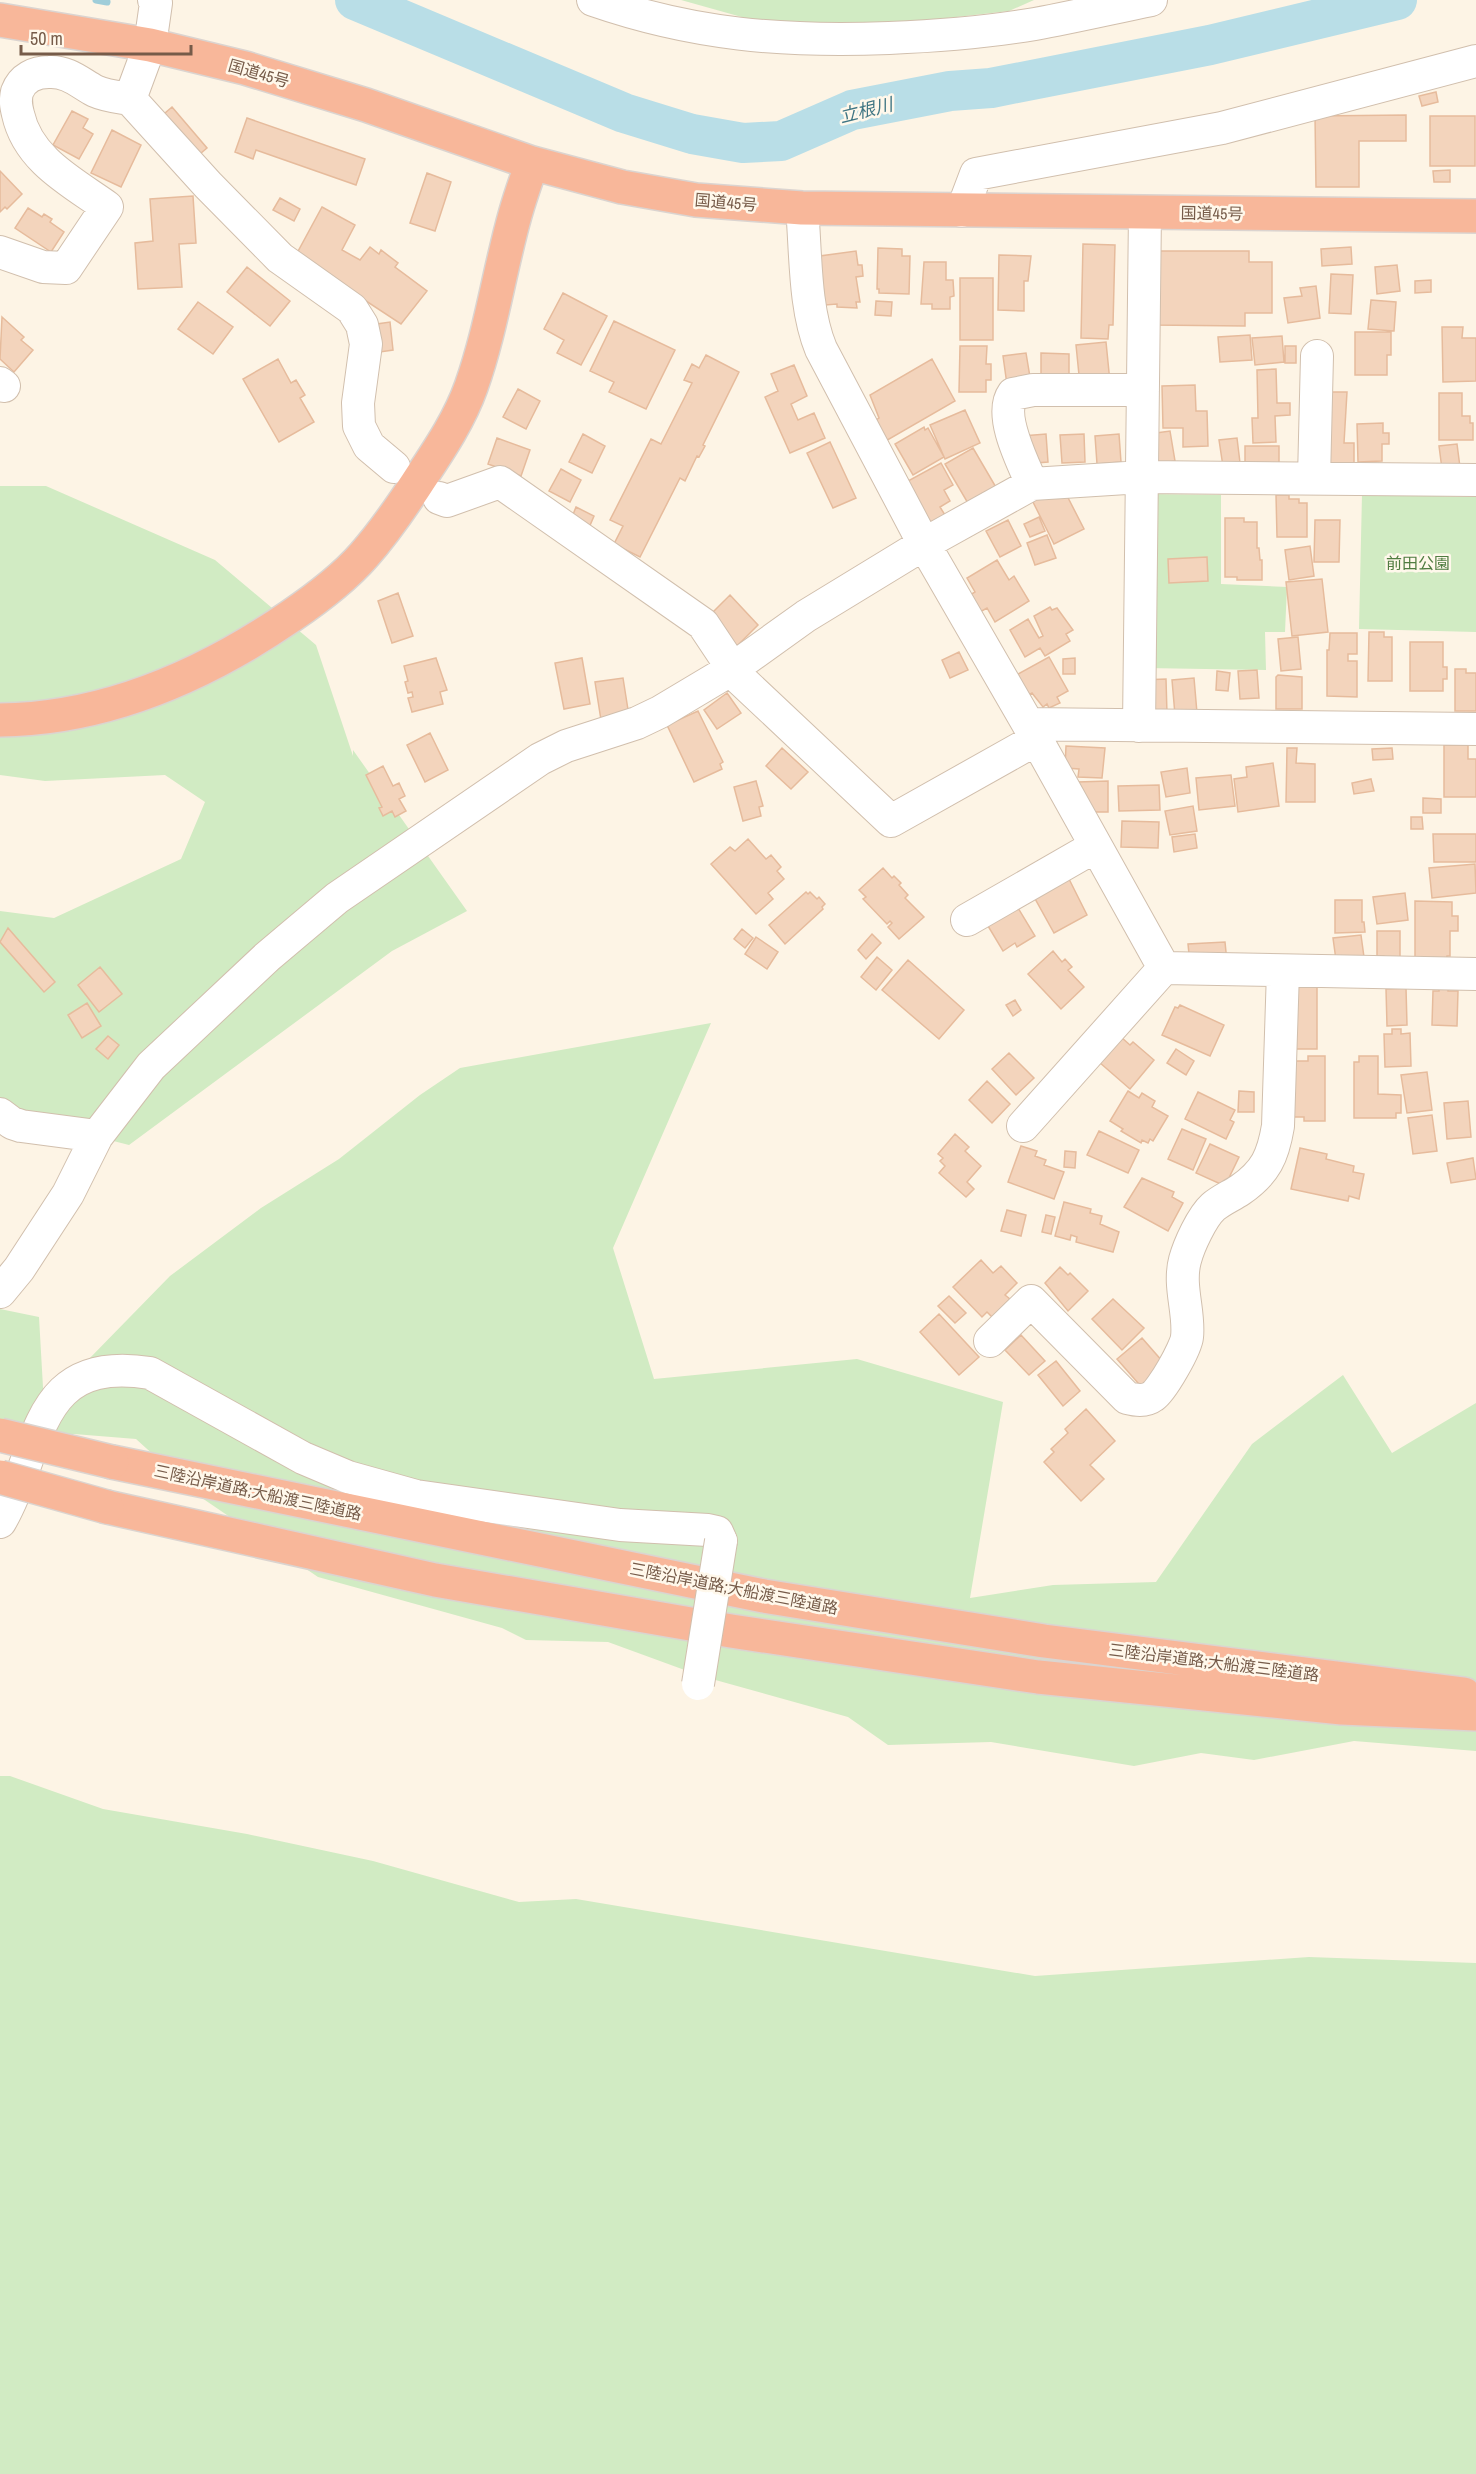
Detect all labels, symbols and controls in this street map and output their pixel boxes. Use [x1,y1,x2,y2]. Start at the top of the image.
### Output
scale bar [21,18,190,56]
text: 50 m [30,26,63,51]
street label: 国道45号 [226,54,292,92]
water label: 立根川 [837,91,897,129]
street label: 国道45号 [694,188,758,216]
street label: 国道45号 [1181,201,1243,225]
park label: 前田公園 [1386,552,1450,574]
street label: 三陸沿岸道路;大船渡三陸道路 [152,1459,364,1525]
street label: 三陸沿岸道路;大船渡三陸道路 [628,1557,840,1619]
street label: 三陸沿岸道路;大船渡三陸道路 [1108,1638,1320,1686]

